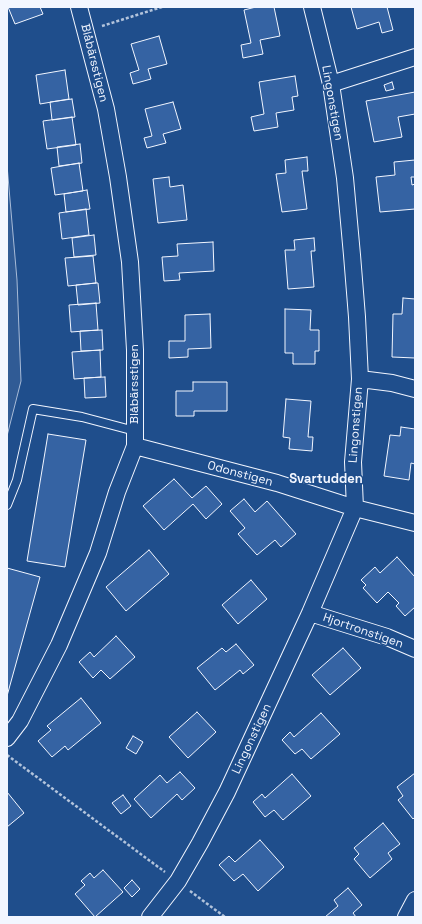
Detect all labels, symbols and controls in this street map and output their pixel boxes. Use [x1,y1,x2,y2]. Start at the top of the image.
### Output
street label: Blåbärsstigen [77,22,111,104]
street label: Lingonstigen [318,64,346,142]
street label: Blåbärsstigen [128,344,142,424]
street label: Lingonstigen [346,387,366,463]
street label: Odonstigen [206,458,274,490]
district label: Svartudden [289,471,363,487]
street label: Hjortronstigen [321,610,405,652]
street label: Lingonstigen [229,701,275,777]

